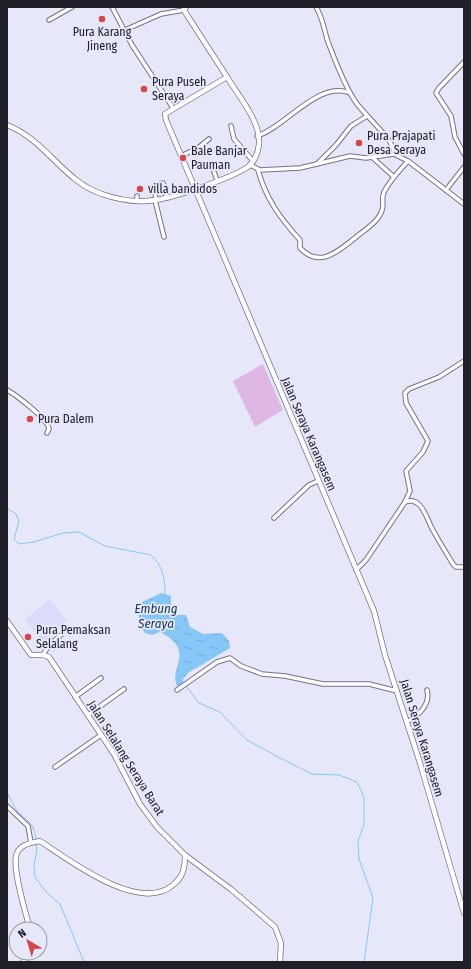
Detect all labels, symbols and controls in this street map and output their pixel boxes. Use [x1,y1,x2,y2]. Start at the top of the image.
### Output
marker: Pura Karang Jineng [97,14,107,24]
place label: Pura Karang Jineng [73,25,132,53]
place label: Pura Puseh Seraya [152,75,206,103]
marker: Pura Puseh Seraya [139,84,149,94]
place label: Pura Prajapati Desa Seraya [367,129,435,157]
marker: Pura Prajapati Desa Seraya [354,138,364,148]
place label: Bale Banjar Pauman [191,144,248,172]
marker: Bale Banjar Pauman [178,153,188,163]
place label: villa bandidos [148,182,217,196]
marker: villa bandidos [135,184,145,194]
street label: Jalan Seraya Karangasem [279,375,339,493]
place label: Pura Dalem [38,412,94,426]
marker: Pura Dalem [25,414,35,424]
water label: Embung Seraya [134,601,178,631]
place label: Pura Pemaksan Selalang [36,623,111,651]
marker: Pura Pemaksan Selalang [23,632,33,642]
street label: Jalan Seraya Karangasem [397,678,447,798]
street label: Jalan Selalang Seraya Barat [85,698,167,818]
north arrow [8,921,48,961]
text: N [16,926,29,941]

